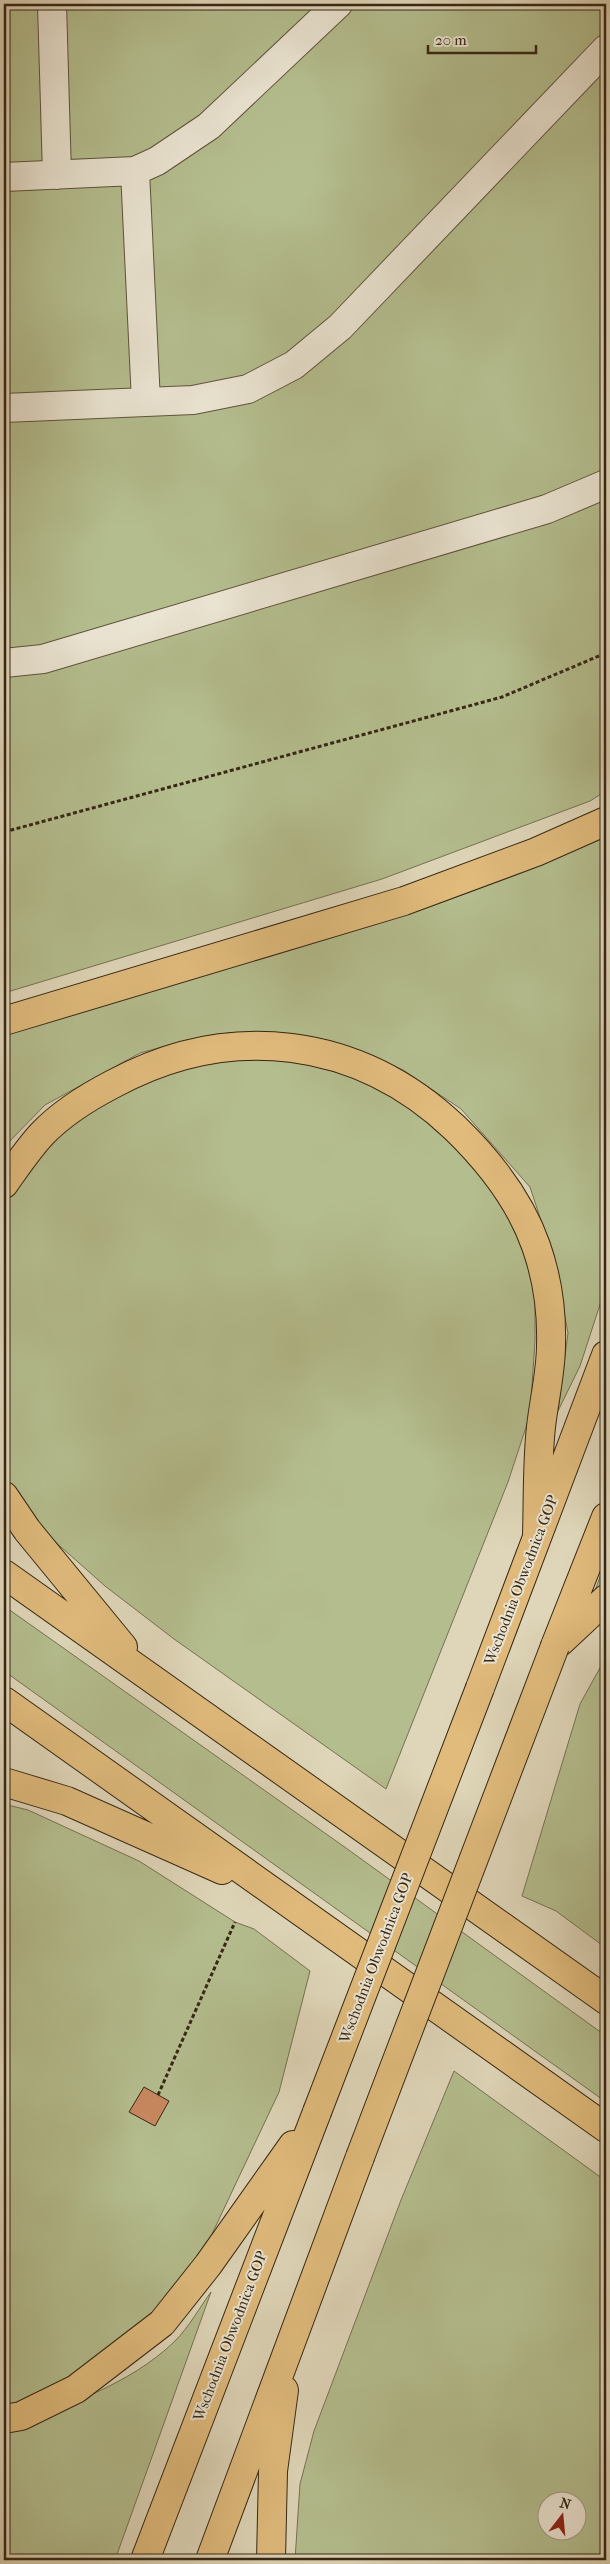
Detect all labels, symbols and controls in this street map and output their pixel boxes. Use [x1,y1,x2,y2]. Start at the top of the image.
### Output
scale bar [428,22,535,54]
text: 20 m [435,31,467,49]
street label: Wschodnia Obwodnica GOP [480,1493,562,1668]
street label: Wschodnia Obwodnica GOP [335,1871,417,2046]
street label: Wschodnia Obwodnica GOP [189,2249,271,2424]
north arrow [538,2492,588,2542]
text: N [558,2494,573,2514]

